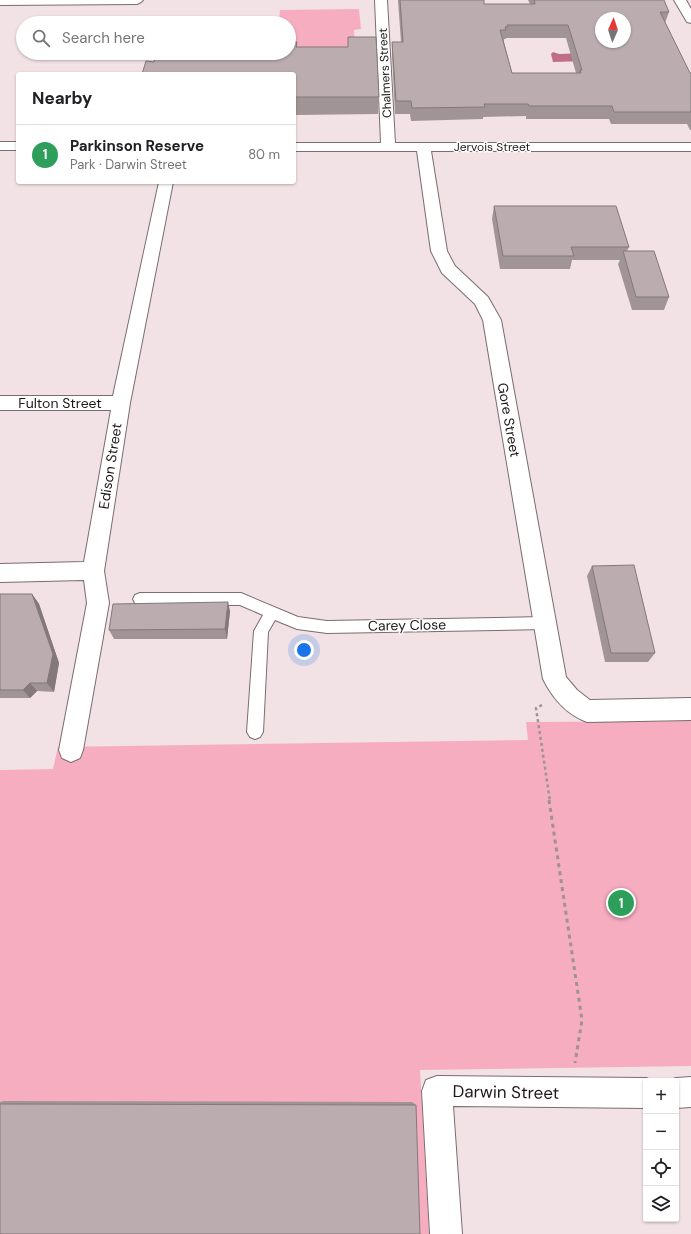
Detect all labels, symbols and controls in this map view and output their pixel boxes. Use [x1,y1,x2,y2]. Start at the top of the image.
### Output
north arrow [595,12,631,48]
search box [16,16,296,60]
icon: search [30,27,52,49]
street label: Chalmers Street [375,27,395,118]
text: Search here [62,28,145,48]
text: Nearby [32,87,92,109]
text: Parkinson Reserve [70,136,204,156]
street label: Jervois Street [454,139,531,155]
text: 1 [43,146,47,163]
text: 80 m [248,146,280,163]
text: Park · Darwin Street [70,156,187,173]
street label: Gore Street [494,381,524,459]
street label: Fulton Street [18,394,102,412]
street label: Edison Street [94,422,126,510]
street label: Carey Close [368,615,446,635]
your location [294,640,314,660]
pin: 1 [608,888,634,918]
map controls [643,1078,679,1222]
button: + [643,1078,679,1114]
street label: Darwin Street [452,1080,560,1104]
button: − [643,1114,679,1150]
button: locate [643,1150,679,1186]
button: layers [643,1186,679,1222]

